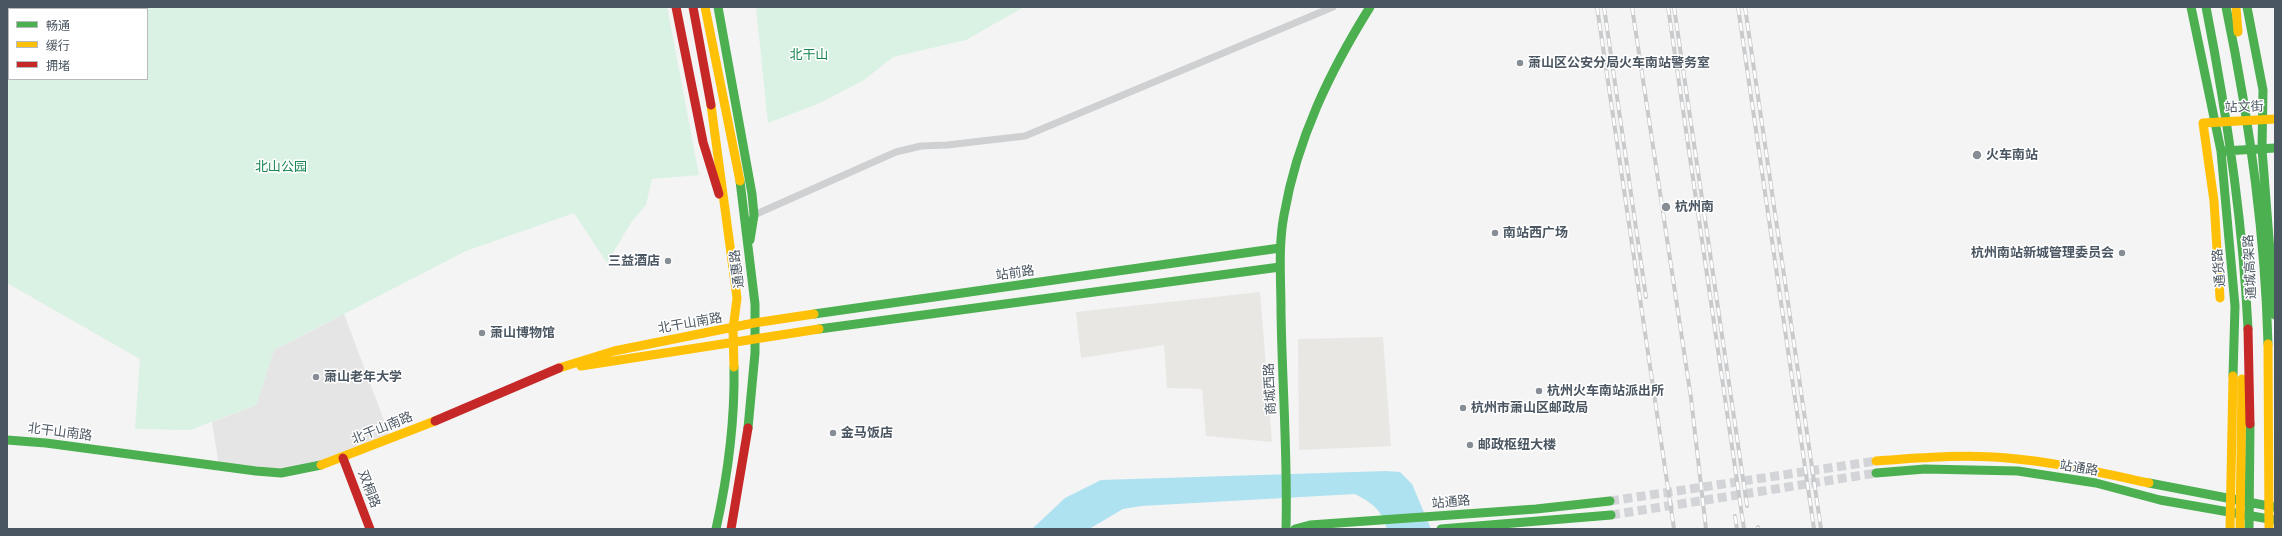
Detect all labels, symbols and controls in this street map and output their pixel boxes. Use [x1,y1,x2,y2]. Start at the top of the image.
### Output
legend [8,8,148,80]
text: 畅通 [46,18,70,33]
text: 缓行 [46,38,70,53]
park label: 北干山 [790,47,828,63]
place label: 萧山区公安分局火车南站警务室 [1528,55,1710,71]
text: 拥堵 [46,58,70,73]
marker: 萧山区公安分局火车南站警务室 [1515,58,1525,68]
street label: 站文街 [2224,99,2264,115]
place label: 火车南站 [1986,147,2038,163]
marker: 火车南站 [1971,149,1983,161]
park label: 北山公园 [255,159,307,175]
place label: 杭州南 [1675,199,1714,215]
marker: 杭州南 [1660,201,1672,213]
place label: 南站西广场 [1503,225,1568,241]
marker: 南站西广场 [1490,228,1500,238]
street label: 通城高架路 [2241,234,2259,300]
place label: 杭州南站新城管理委员会 [1971,245,2114,261]
marker: 杭州南站新城管理委员会 [2117,248,2127,258]
street label: 通货路 [2210,248,2228,288]
street label: 通惠路 [727,249,747,289]
place label: 三益酒店 [608,253,660,269]
marker: 三益酒店 [663,256,673,266]
street label: 站前路 [995,263,1035,283]
street label: 北干山南路 [657,310,723,336]
place label: 萧山博物馆 [490,325,555,341]
marker: 萧山博物馆 [477,328,487,338]
street label: 商城西路 [1261,363,1279,415]
place label: 萧山老年大学 [324,369,402,385]
marker: 萧山老年大学 [311,372,321,382]
place label: 杭州火车南站派出所 [1547,383,1664,399]
marker: 杭州火车南站派出所 [1534,386,1544,396]
place label: 杭州市萧山区邮政局 [1471,400,1588,416]
marker: 杭州市萧山区邮政局 [1458,403,1468,413]
street label: 北干山南路 [349,409,415,447]
street label: 北干山南路 [27,420,93,444]
place label: 金马饭店 [841,425,893,441]
marker: 金马饭店 [828,428,838,438]
place label: 邮政枢纽大楼 [1478,437,1556,453]
marker: 邮政枢纽大楼 [1465,440,1475,450]
street label: 站通路 [2059,457,2099,479]
street label: 双桐路 [355,468,383,510]
street label: 站通路 [1431,493,1471,511]

